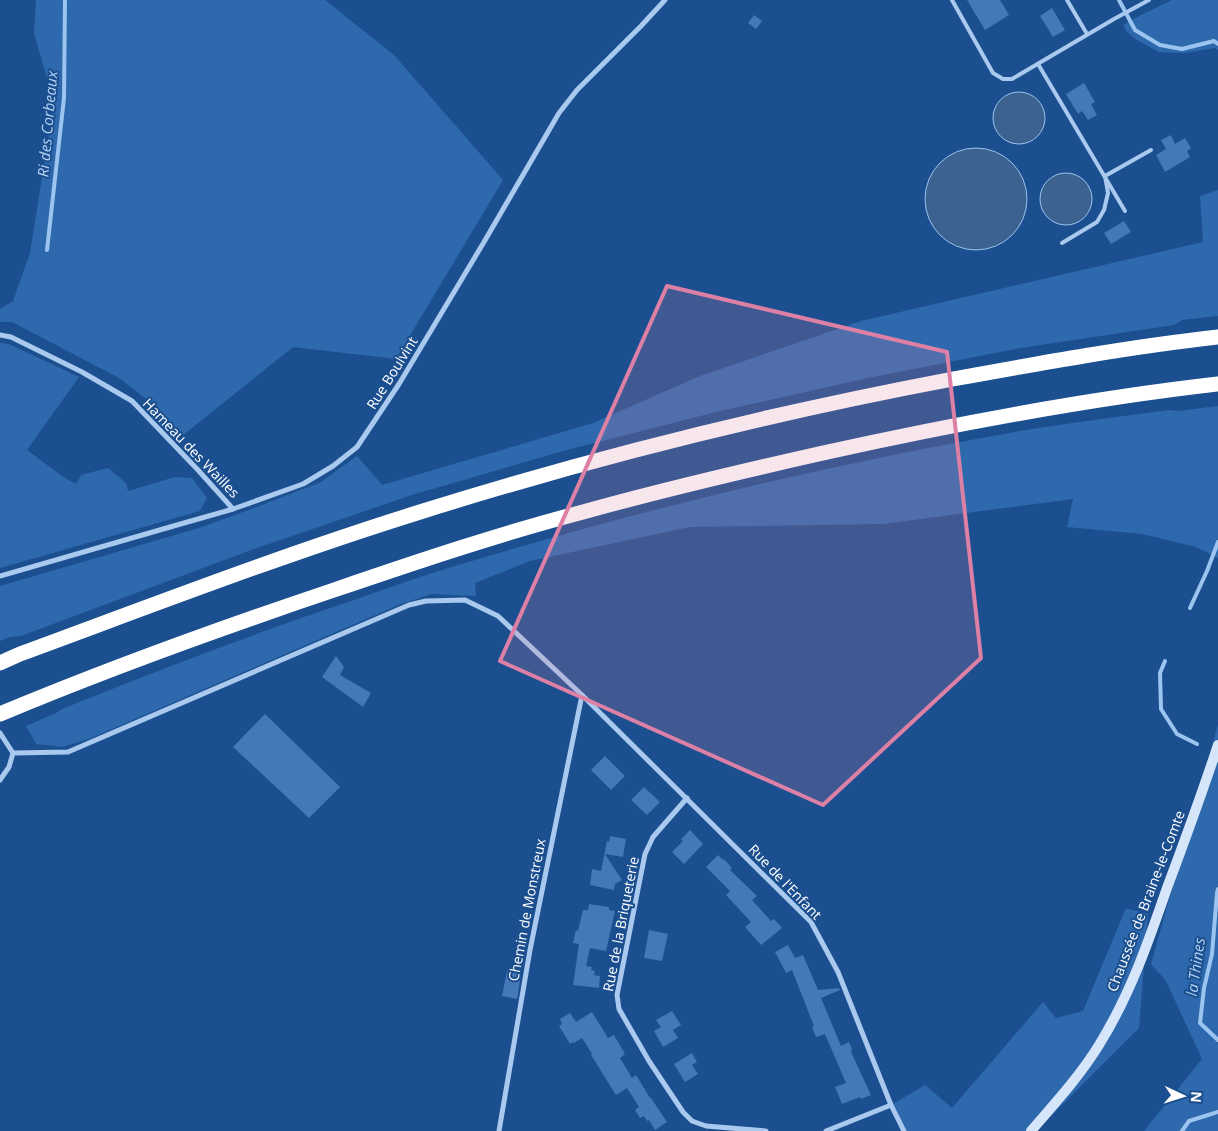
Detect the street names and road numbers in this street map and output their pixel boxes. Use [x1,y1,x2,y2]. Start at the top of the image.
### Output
street label: Rue Boulvint [362,333,421,413]
street label: Hameau des Wailles [139,394,244,502]
street label: Chaussée de Braine-le-Comte [1102,807,1189,994]
street label: Chemin de Monstreux [503,836,550,983]
street label: Rue de l'Enfant [745,840,826,923]
street label: Rue de la Briqueterie [598,855,643,993]

